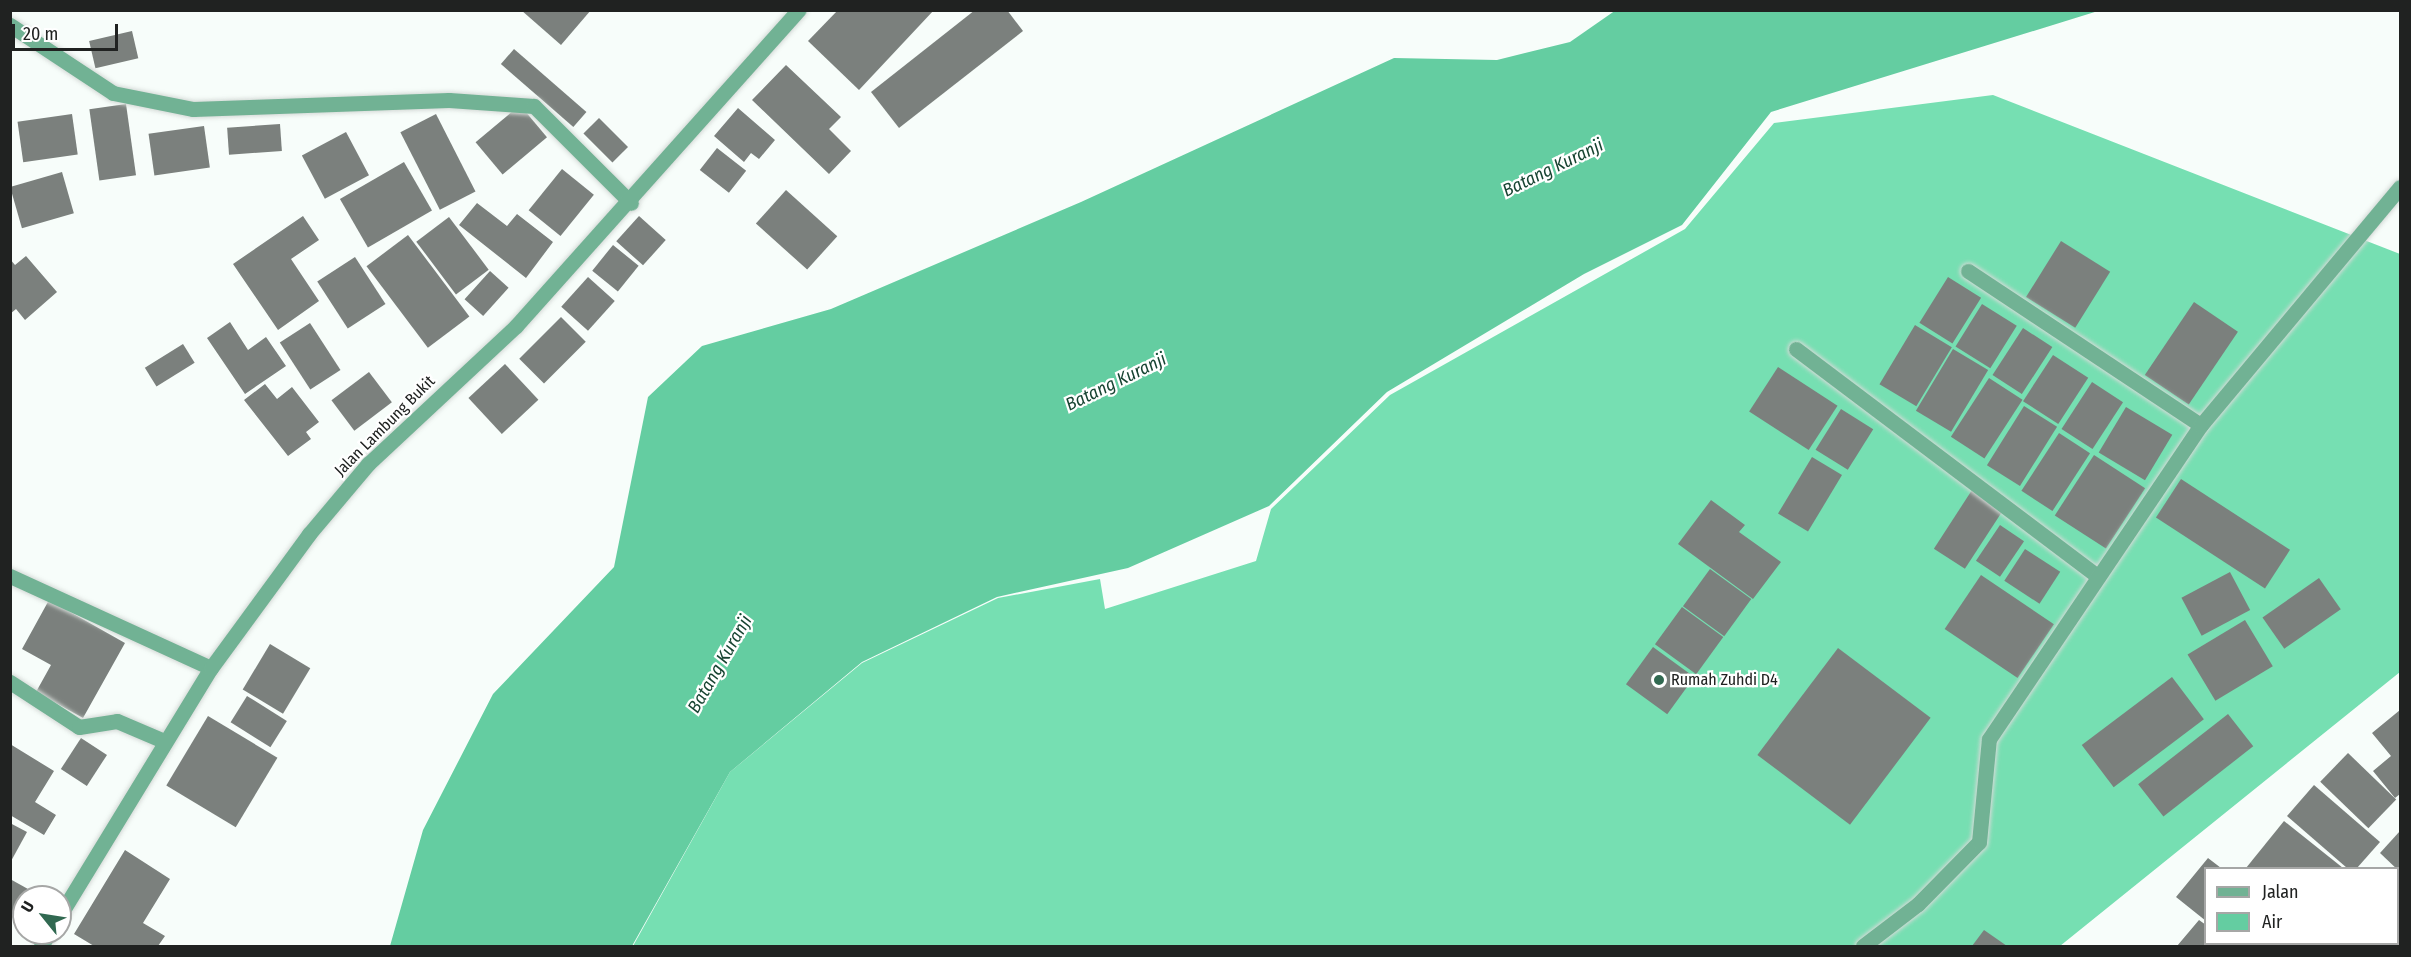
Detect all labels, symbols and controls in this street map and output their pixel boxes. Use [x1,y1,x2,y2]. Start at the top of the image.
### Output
scale bar [15,12,122,50]
text: 20 m [23,23,58,45]
water label: Batang Kuranji [1499,134,1607,202]
water label: Batang Kuranji [1062,348,1170,416]
street label: Jalan Lambung Bukit [331,372,439,480]
water label: Batang Kuranji [683,611,757,717]
place label: Rumah Zuhdi D4 [1671,670,1778,690]
marker: Rumah Zuhdi D4 [1652,673,1666,687]
legend [2204,867,2399,945]
text: Jalan [2262,881,2299,903]
north arrow [12,885,72,945]
text: U [17,898,38,916]
text: Air [2262,911,2282,933]

